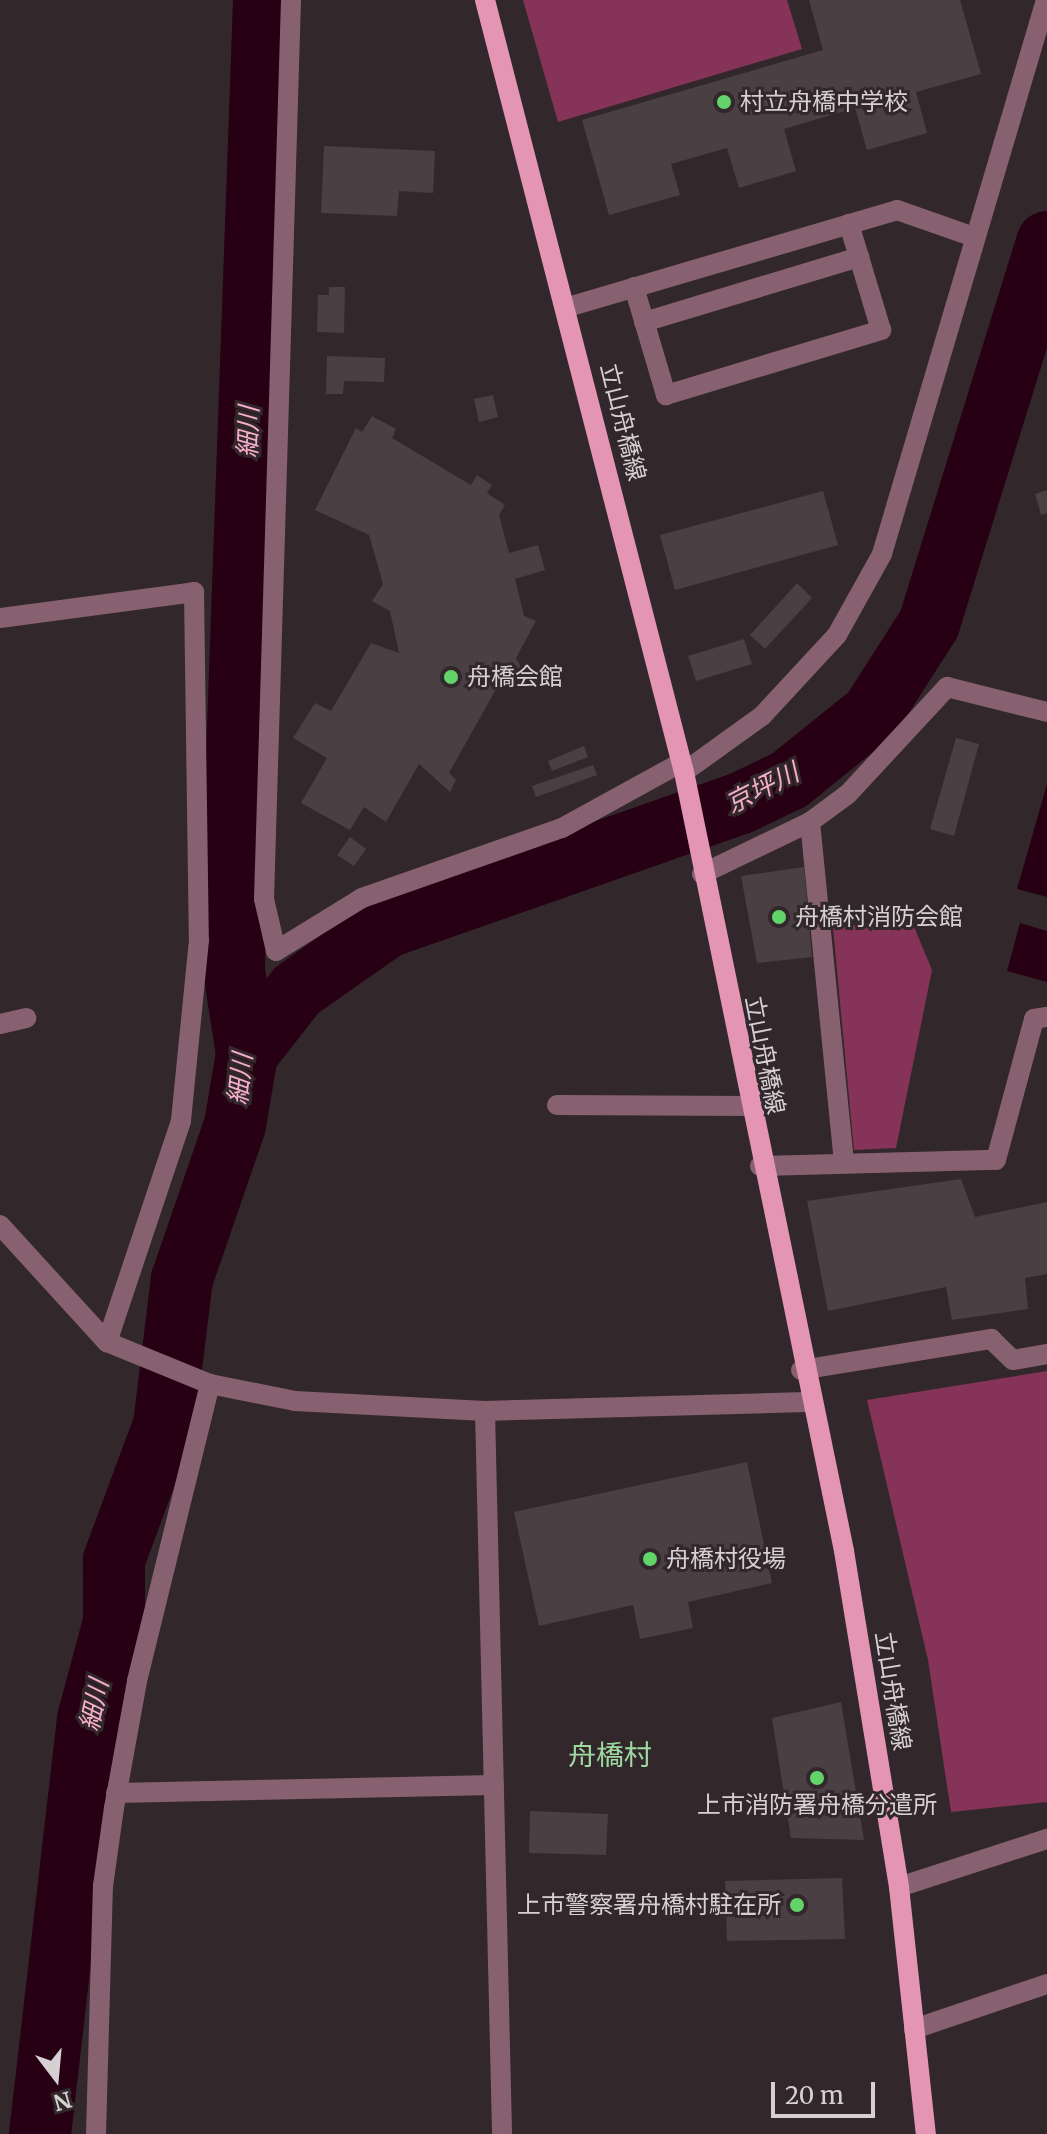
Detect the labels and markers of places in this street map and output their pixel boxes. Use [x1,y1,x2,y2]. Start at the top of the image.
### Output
place label: 村立舟橋中学校 [740,88,908,116]
marker: 村立舟橋中学校 [715,93,733,111]
place label: 舟橋会館 [467,663,563,691]
marker: 舟橋会館 [442,668,460,686]
place label: 舟橋村消防会館 [795,903,963,931]
marker: 舟橋村消防会館 [770,908,788,926]
place label: 舟橋村役場 [666,1545,786,1573]
marker: 舟橋村役場 [641,1550,659,1568]
marker: 上市消防署舟橋分遣所 [808,1769,826,1787]
place label: 上市消防署舟橋分遣所 [697,1791,937,1819]
place label: 上市警察署舟橋村駐在所 [517,1891,781,1919]
marker: 上市警察署舟橋村駐在所 [788,1896,806,1914]

